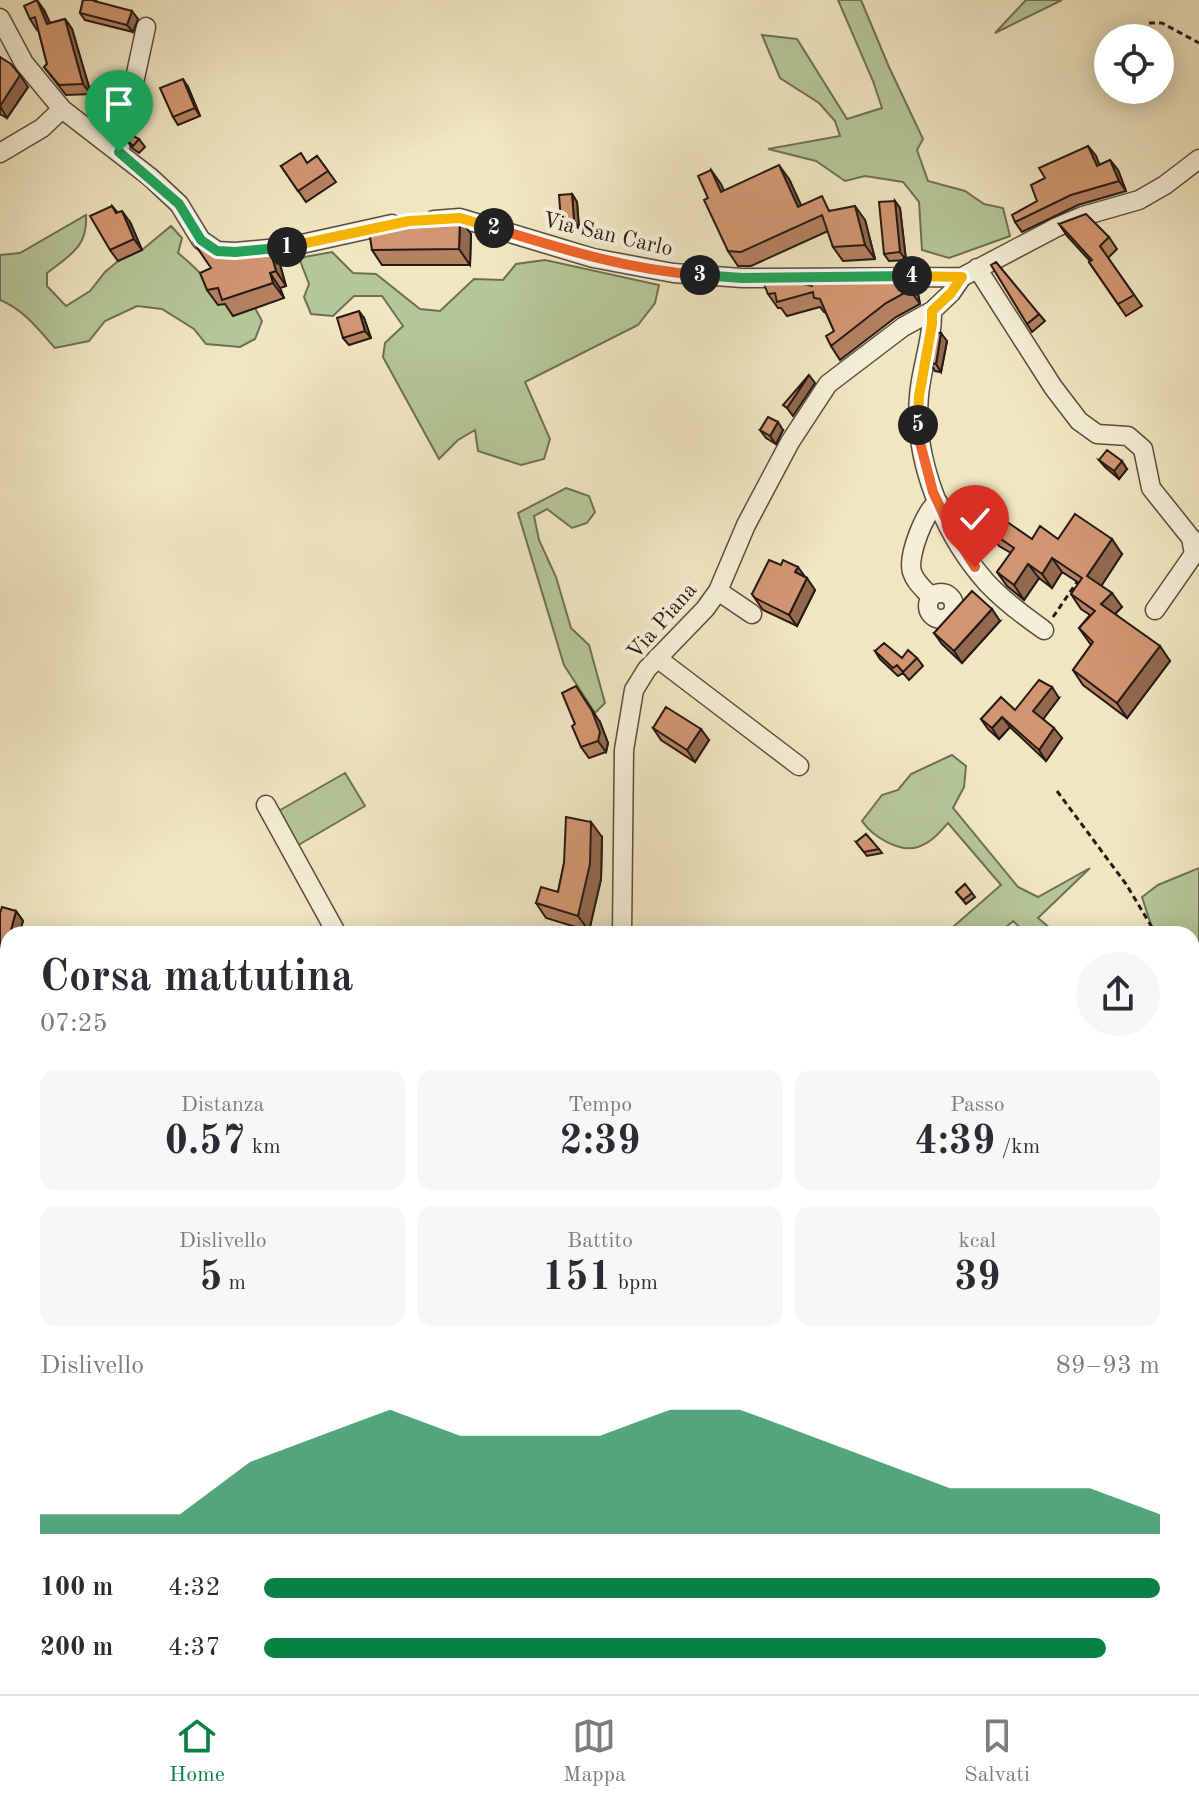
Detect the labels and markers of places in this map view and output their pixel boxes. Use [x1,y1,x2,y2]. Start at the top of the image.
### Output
pin [85,70,153,152]
pin: 2 [474,208,514,248]
pin: 1 [267,227,307,267]
pin: 3 [680,255,720,295]
pin: 4 [892,256,932,296]
pin: 5 [898,405,938,445]
pin [941,485,1009,567]

